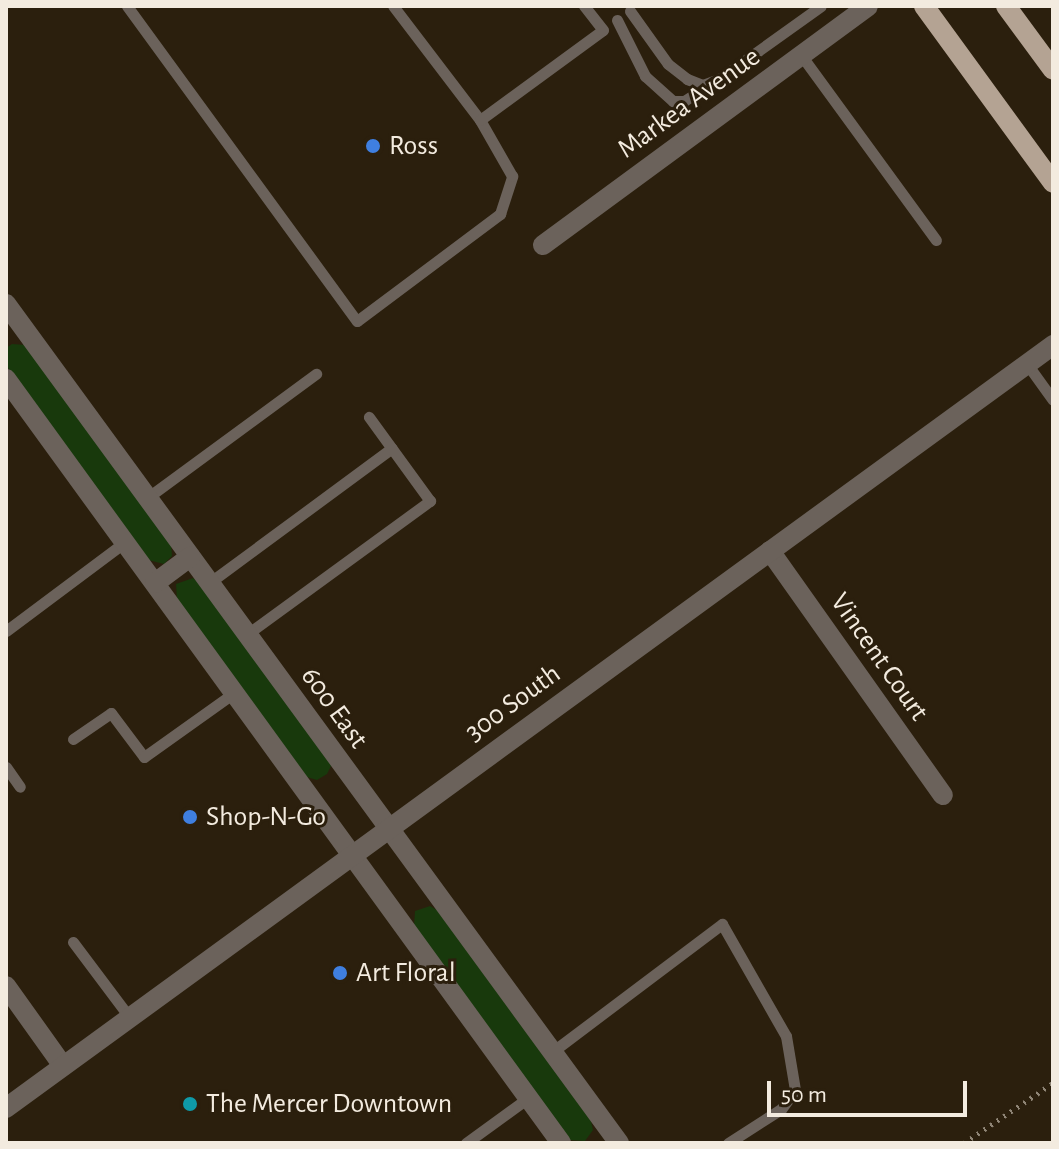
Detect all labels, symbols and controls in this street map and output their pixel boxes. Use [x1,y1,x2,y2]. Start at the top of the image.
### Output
street label: Markea Avenue [611,40,767,166]
place label: Ross [389,129,438,163]
marker: Ross [364,137,382,155]
street label: Vincent Court [823,587,935,727]
street label: 300 South [459,657,567,749]
street label: 600 East [293,661,375,755]
place label: Shop-N-Go [206,800,326,834]
marker: Shop-N-Go [181,808,199,826]
place label: Art Floral [356,956,456,990]
marker: Art Floral [331,964,349,982]
scale bar [771,1065,971,1115]
text: 50 m [781,1083,827,1107]
place label: The Mercer Downtown [206,1087,452,1121]
marker: The Mercer Downtown [181,1095,199,1113]

